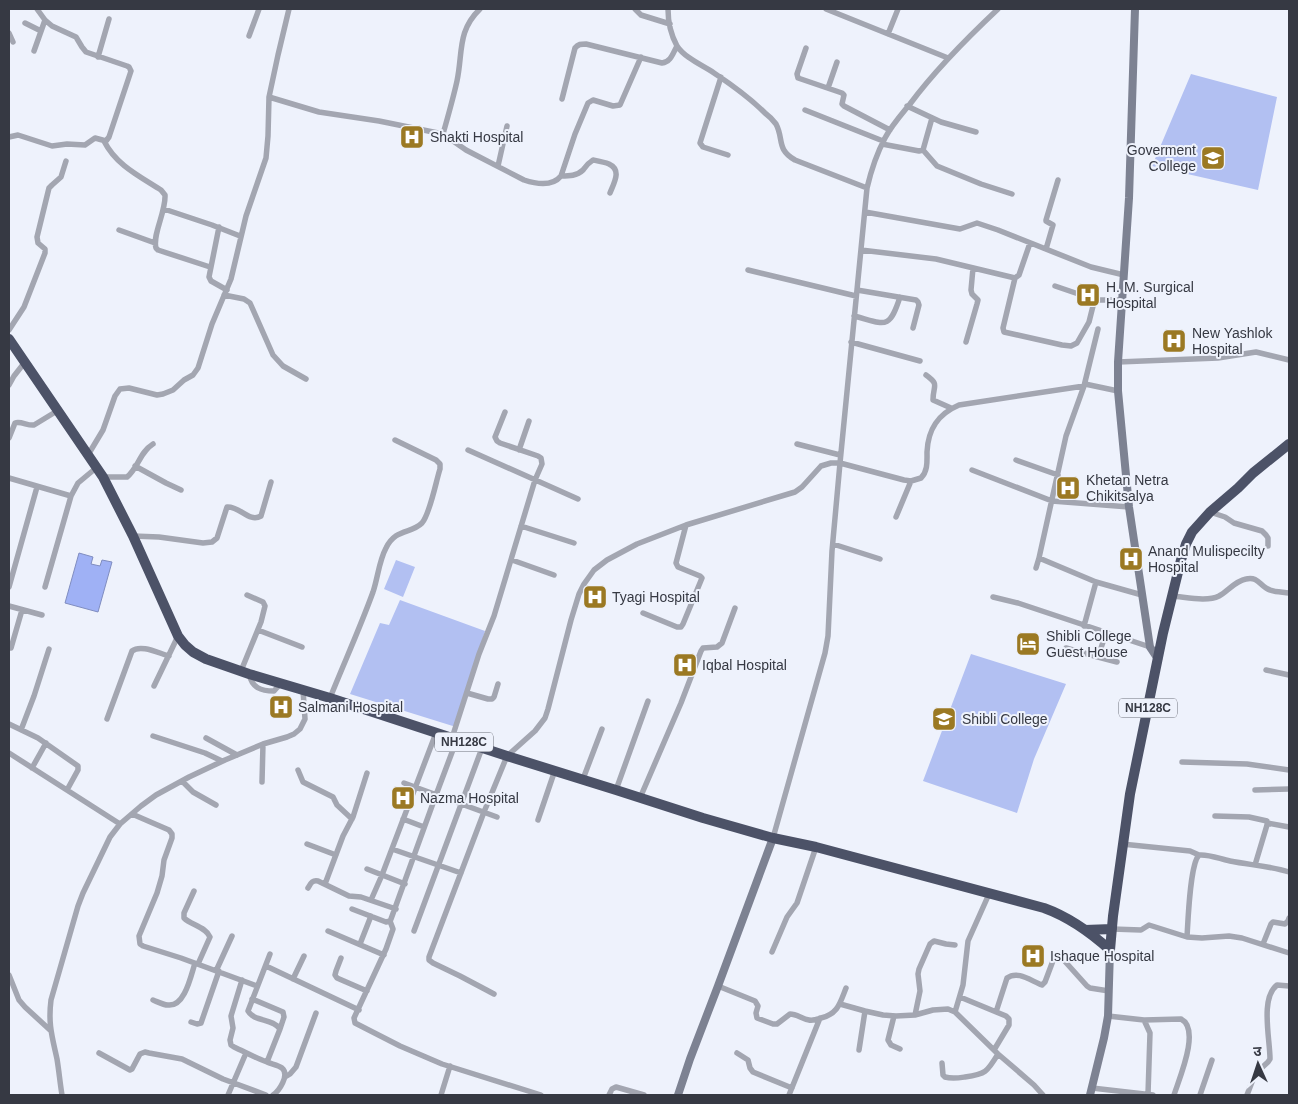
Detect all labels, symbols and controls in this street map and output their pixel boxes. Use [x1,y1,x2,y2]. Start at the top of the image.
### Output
hospital icon: Shakti Hospital [399,124,425,150]
place label: Shakti Hospital [430,129,523,145]
place label: Goverment College [1127,142,1196,174]
school or university icon: Goverment College [1200,145,1226,171]
place label: H. M. Surgical Hospital [1106,279,1194,311]
hospital icon: H. M. Surgical Hospital [1075,282,1101,308]
place label: New Yashlok Hospital [1192,325,1273,357]
hospital icon: New Yashlok Hospital [1161,328,1187,354]
place label: Khetan Netra Chikitsalya [1086,472,1169,504]
hospital icon: Khetan Netra Chikitsalya [1055,475,1081,501]
place label: Anand Mulispecilty Hospital [1148,543,1265,575]
hospital icon: Anand Mulispecilty Hospital [1118,546,1144,572]
hospital icon: Tyagi Hospital [582,584,608,610]
place label: Tyagi Hospital [612,589,700,605]
place label: Shibli College Guest House [1046,628,1132,660]
hotel icon: Shibli College Guest House [1015,631,1041,657]
hospital icon: Iqbal Hospital [672,652,698,678]
place label: Iqbal Hospital [702,657,787,673]
hospital icon: Salmani Hospital [268,694,294,720]
road number: NH128C [1119,698,1177,718]
place label: Salmani Hospital [298,699,403,715]
school or university icon: Shibli College [931,706,957,732]
place label: Shibli College [962,711,1048,727]
road number: NH128C [435,732,493,752]
hospital icon: Nazma Hospital [390,785,416,811]
place label: Nazma Hospital [420,790,519,806]
hospital icon: Ishaque Hospital [1020,943,1046,969]
place label: Ishaque Hospital [1050,948,1154,964]
north arrow [1233,1039,1283,1089]
text: उ [1253,1043,1263,1059]

